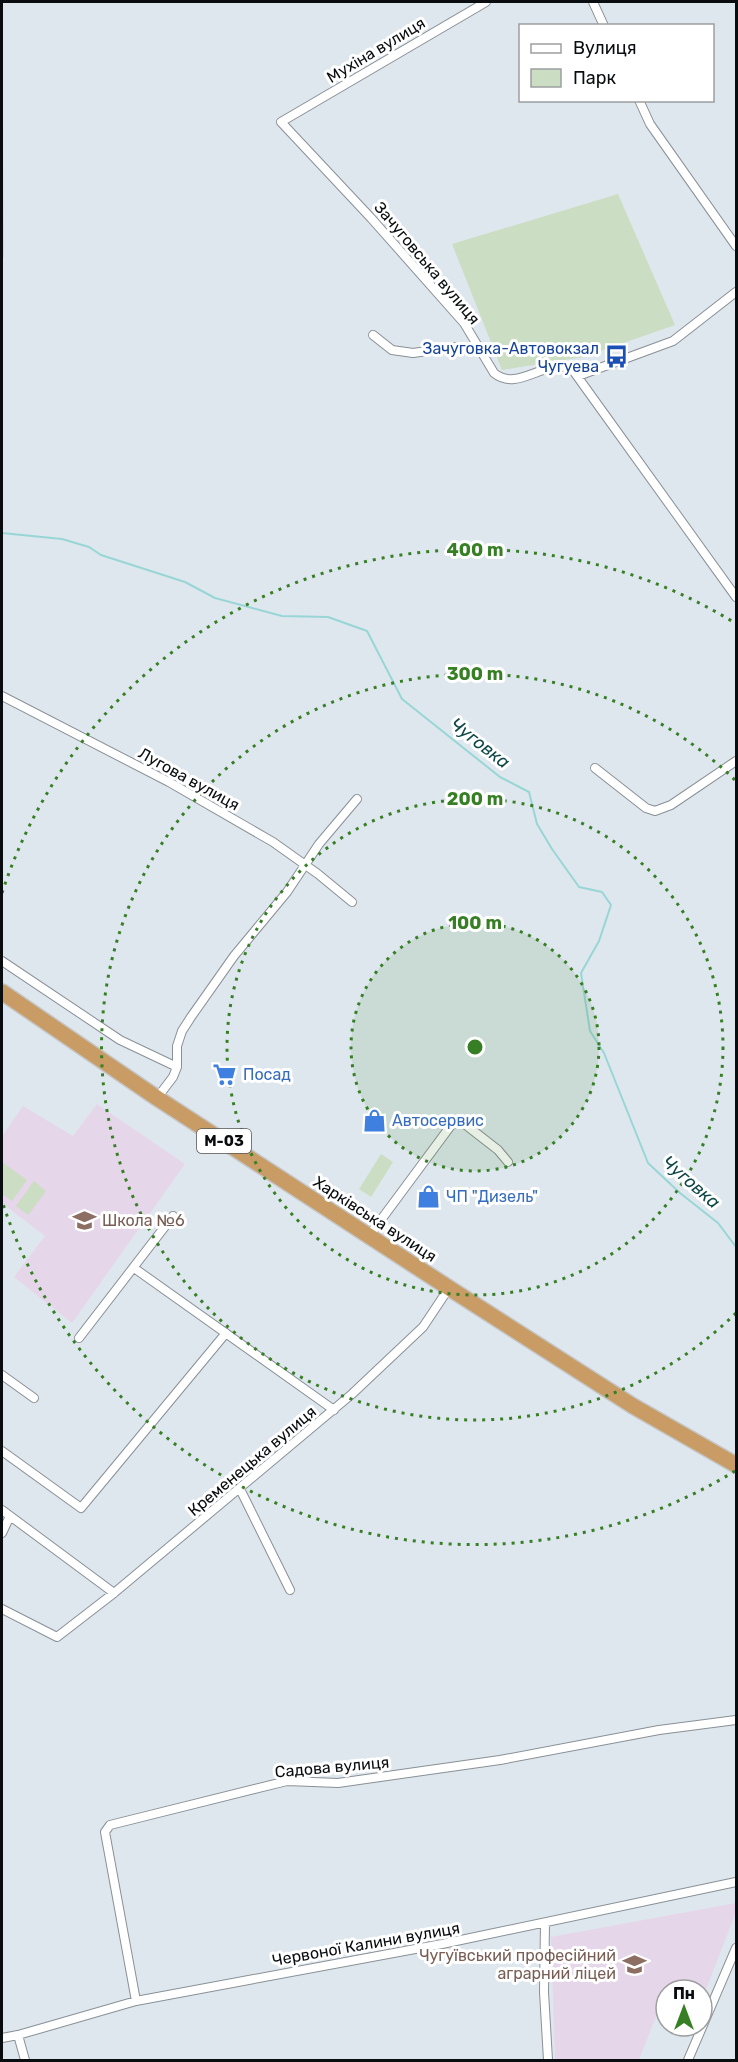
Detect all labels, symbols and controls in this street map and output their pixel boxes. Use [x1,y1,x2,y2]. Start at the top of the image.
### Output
street label: Мухіна вулиця [323,13,429,87]
legend [519,24,714,102]
text: Вулиця [573,37,637,59]
text: Парк [573,67,617,89]
street label: Зачуговська вулиця [370,198,484,328]
place label: Зачуговка-Автовокзал Чугуева [423,339,599,376]
bus stop icon: Зачуговка-Автовокзал Чугуева [604,344,630,370]
text: 400 m [446,539,504,561]
text: 300 m [447,663,503,685]
water label: Чуговка [446,713,515,774]
street label: Лугова вулиця [135,743,243,815]
text: 200 m [447,788,503,810]
text: 100 m [448,912,502,934]
centre of rings [465,1037,485,1057]
supermarket icon: Посад [212,1061,238,1087]
place label: Посад [243,1065,291,1084]
shop icon: Автосервис [361,1107,387,1133]
place label: Автосервис [392,1111,484,1130]
road number: М-03 [197,1129,251,1153]
water label: Чуговка [657,1151,725,1214]
street label: Харківська вулиця [310,1172,440,1266]
shop icon: ЧП "Дизель" [415,1183,441,1209]
place label: ЧП "Дизель" [446,1187,538,1206]
school or university icon: Школа №6 [71,1207,97,1233]
place label: Школа №6 [102,1211,185,1230]
street label: Кременецька вулиця [184,1402,320,1520]
street label: Садова вулиця [274,1753,390,1781]
street label: Червоної Калини вулиця [271,1918,461,1970]
place label: Чугуївський професійний аграрний ліцей [419,1946,616,1983]
school or university icon: Чугуївський професійний аграрний ліцей [621,1951,647,1977]
north arrow [654,1978,714,2038]
text: Пн [673,1984,695,2003]

